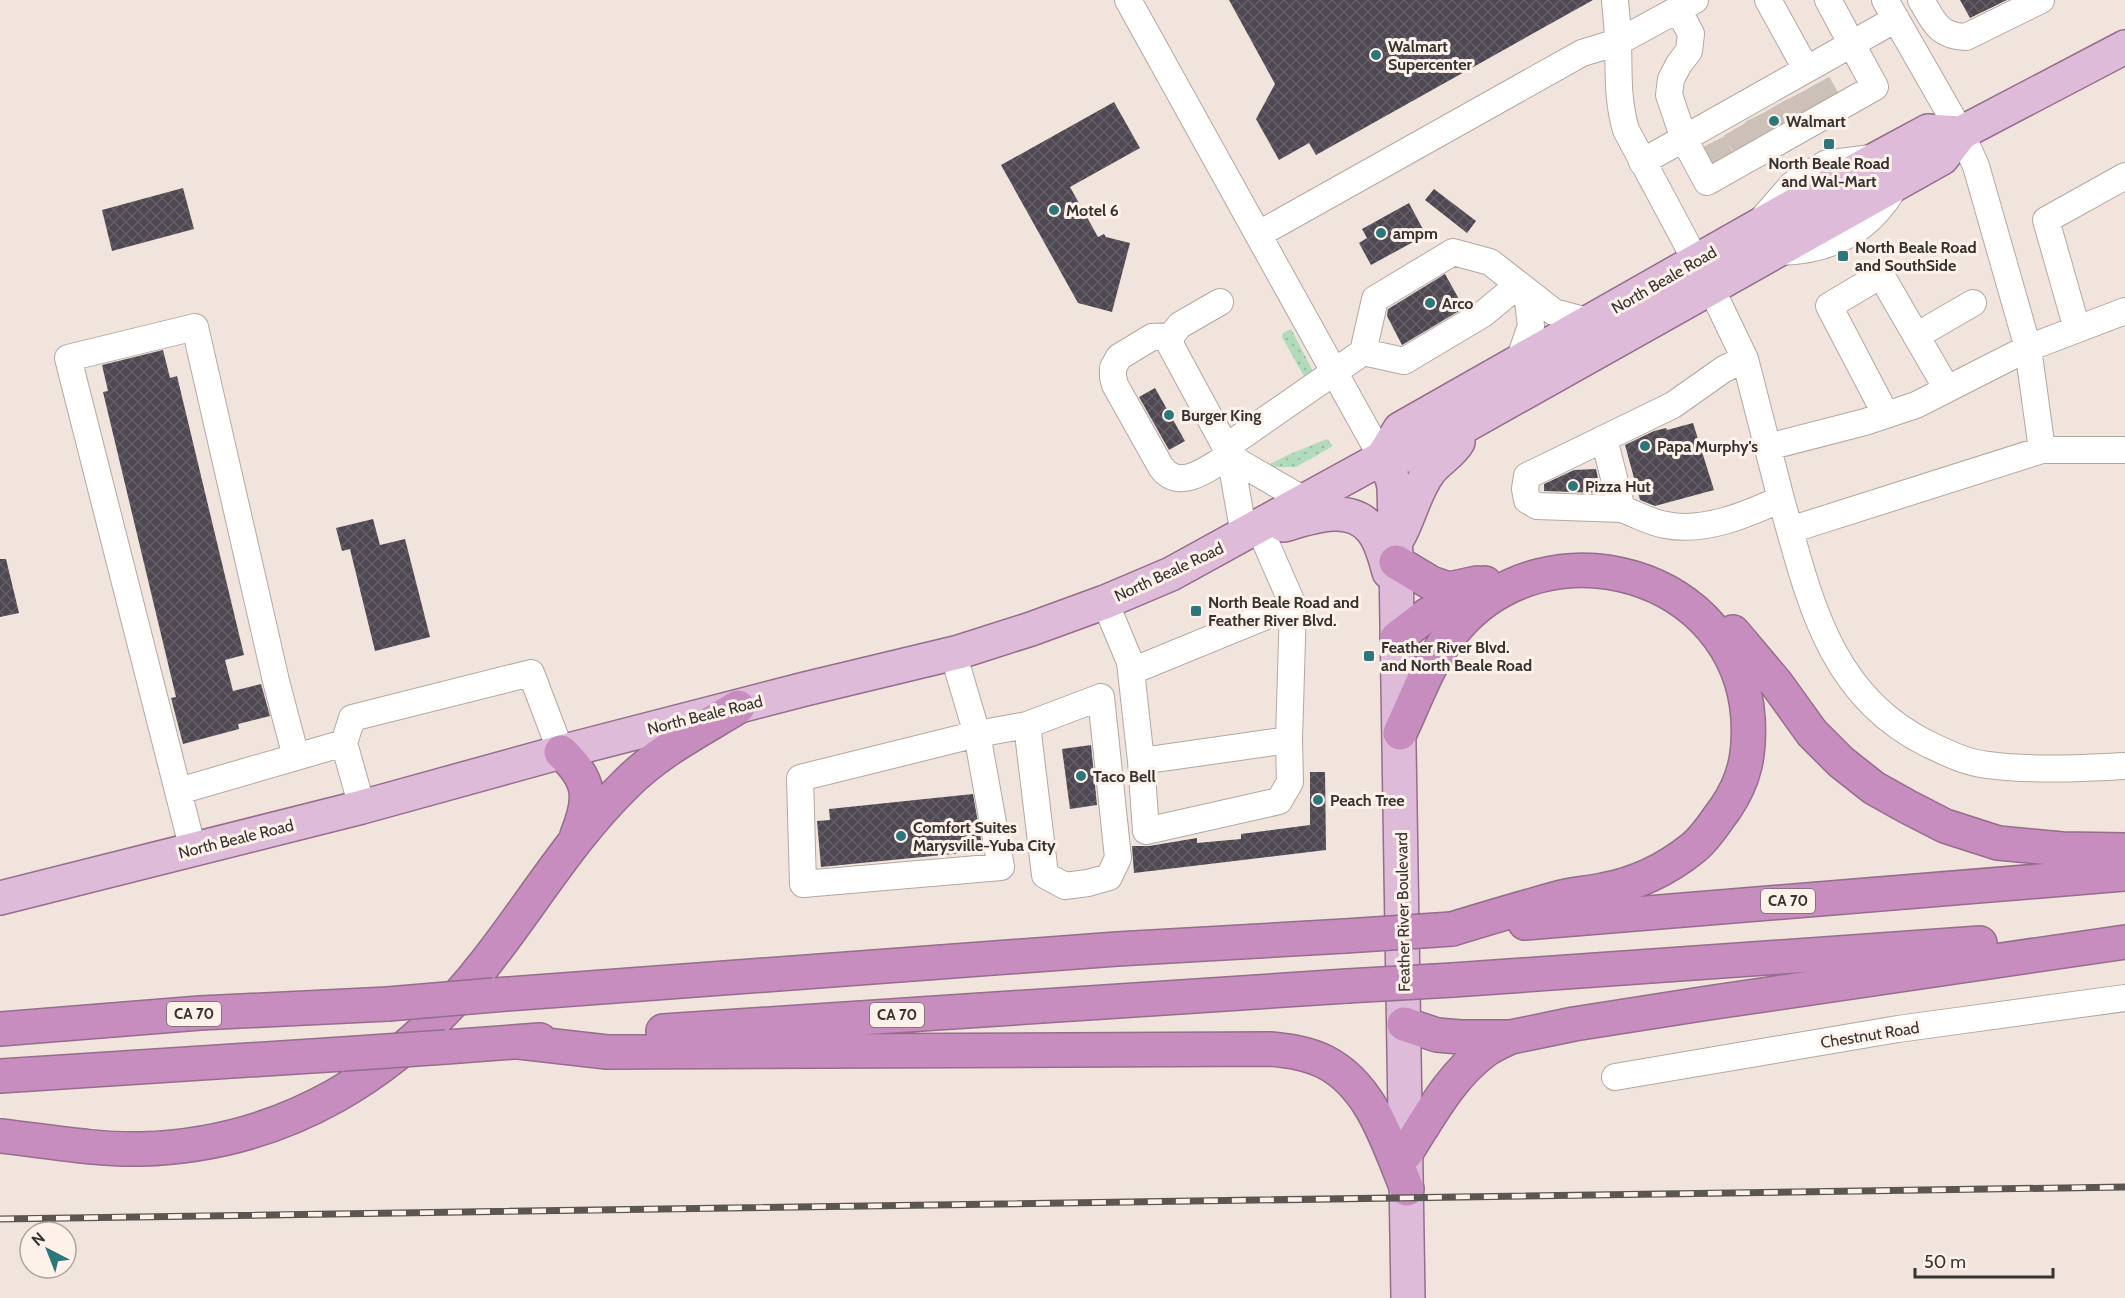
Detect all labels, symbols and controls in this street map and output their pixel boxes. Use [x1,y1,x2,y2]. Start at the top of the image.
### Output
place label: Walmart Supercenter [1388,37,1472,74]
marker: Walmart Supercenter [1369,48,1383,62]
place label: Walmart [1786,112,1846,131]
marker: Walmart [1767,114,1781,128]
marker: North Beale Road and Wal-Mart [1822,137,1836,151]
place label: North Beale Road and Wal-Mart [1768,154,1890,191]
place label: Motel 6 [1066,201,1119,220]
marker: Motel 6 [1047,203,1061,217]
place label: ampm [1393,224,1438,243]
marker: ampm [1374,226,1388,240]
place label: North Beale Road and SouthSide [1855,238,1977,275]
street label: North Beale Road [1608,242,1720,318]
marker: North Beale Road and SouthSide [1836,249,1850,263]
place label: Arco [1442,294,1473,313]
marker: Arco [1423,296,1437,310]
place label: Burger King [1181,406,1261,425]
marker: Burger King [1162,408,1176,422]
place label: Papa Murphy's [1657,437,1758,456]
marker: Papa Murphy's [1638,439,1652,453]
place label: Pizza Hut [1585,477,1651,496]
marker: Pizza Hut [1566,479,1580,493]
street label: North Beale Road [1111,538,1227,606]
place label: North Beale Road and Feather River Blvd. [1208,593,1359,630]
marker: North Beale Road and Feather River Blvd. [1189,604,1203,618]
place label: Feather River Blvd. and North Beale Road [1381,638,1532,675]
marker: Feather River Blvd. and North Beale Road [1362,649,1376,663]
street label: North Beale Road [645,691,765,739]
place label: Taco Bell [1093,767,1156,786]
marker: Taco Bell [1074,769,1088,783]
place label: Peach Tree [1330,791,1404,810]
marker: Peach Tree [1311,793,1325,807]
street label: North Beale Road [176,815,296,863]
place label: Comfort Suites Marysville-Yuba City [913,818,1056,855]
marker: Comfort Suites Marysville-Yuba City [894,829,908,843]
street label: Feather River Boulevard [1392,832,1414,992]
road number: CA 70 [1761,889,1815,913]
road number: CA 70 [167,1002,221,1026]
road number: CA 70 [870,1003,924,1027]
street label: Chestnut Road [1819,1018,1921,1052]
north arrow [18,1220,78,1280]
text: N [28,1228,49,1250]
scale bar [1915,1241,2053,1279]
text: 50 m [1924,1251,1966,1273]

